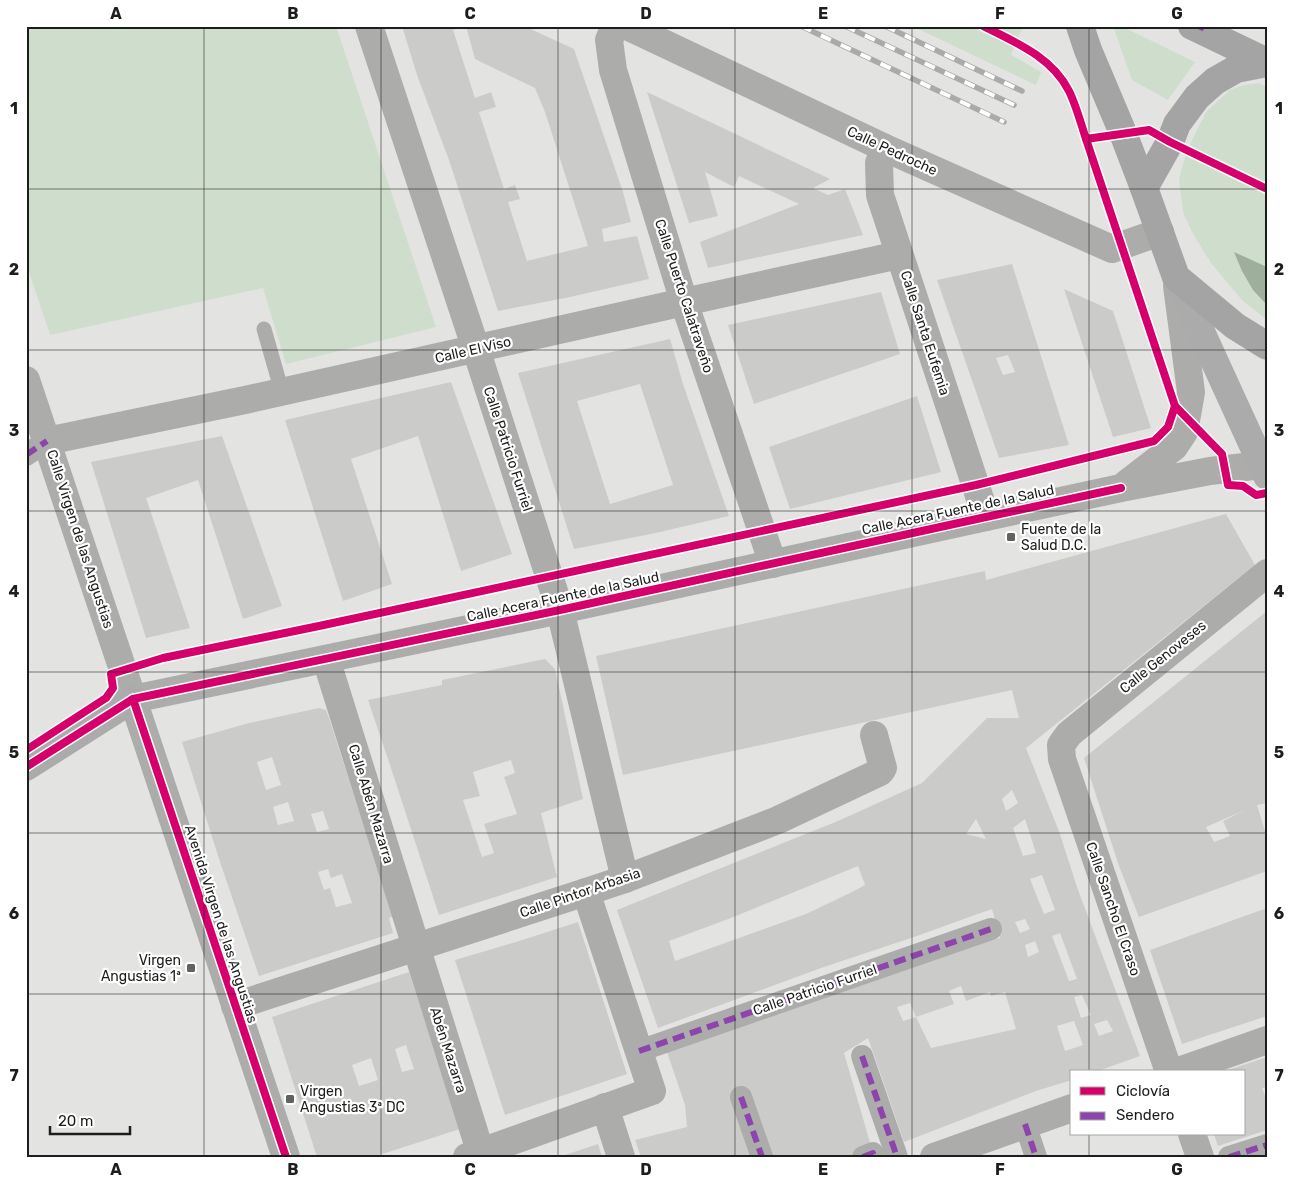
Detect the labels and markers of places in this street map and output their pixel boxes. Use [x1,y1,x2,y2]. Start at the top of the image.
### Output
place label: Fuente de la Salud D.C. [1021,521,1101,554]
marker: Fuente de la Salud D.C. [1005,531,1017,543]
place label: Virgen Angustias 1ª [101,952,181,985]
marker: Virgen Angustias 1ª [185,962,197,974]
place label: Virgen Angustias 3ª DC [300,1083,405,1116]
marker: Virgen Angustias 3ª DC [284,1093,296,1105]

